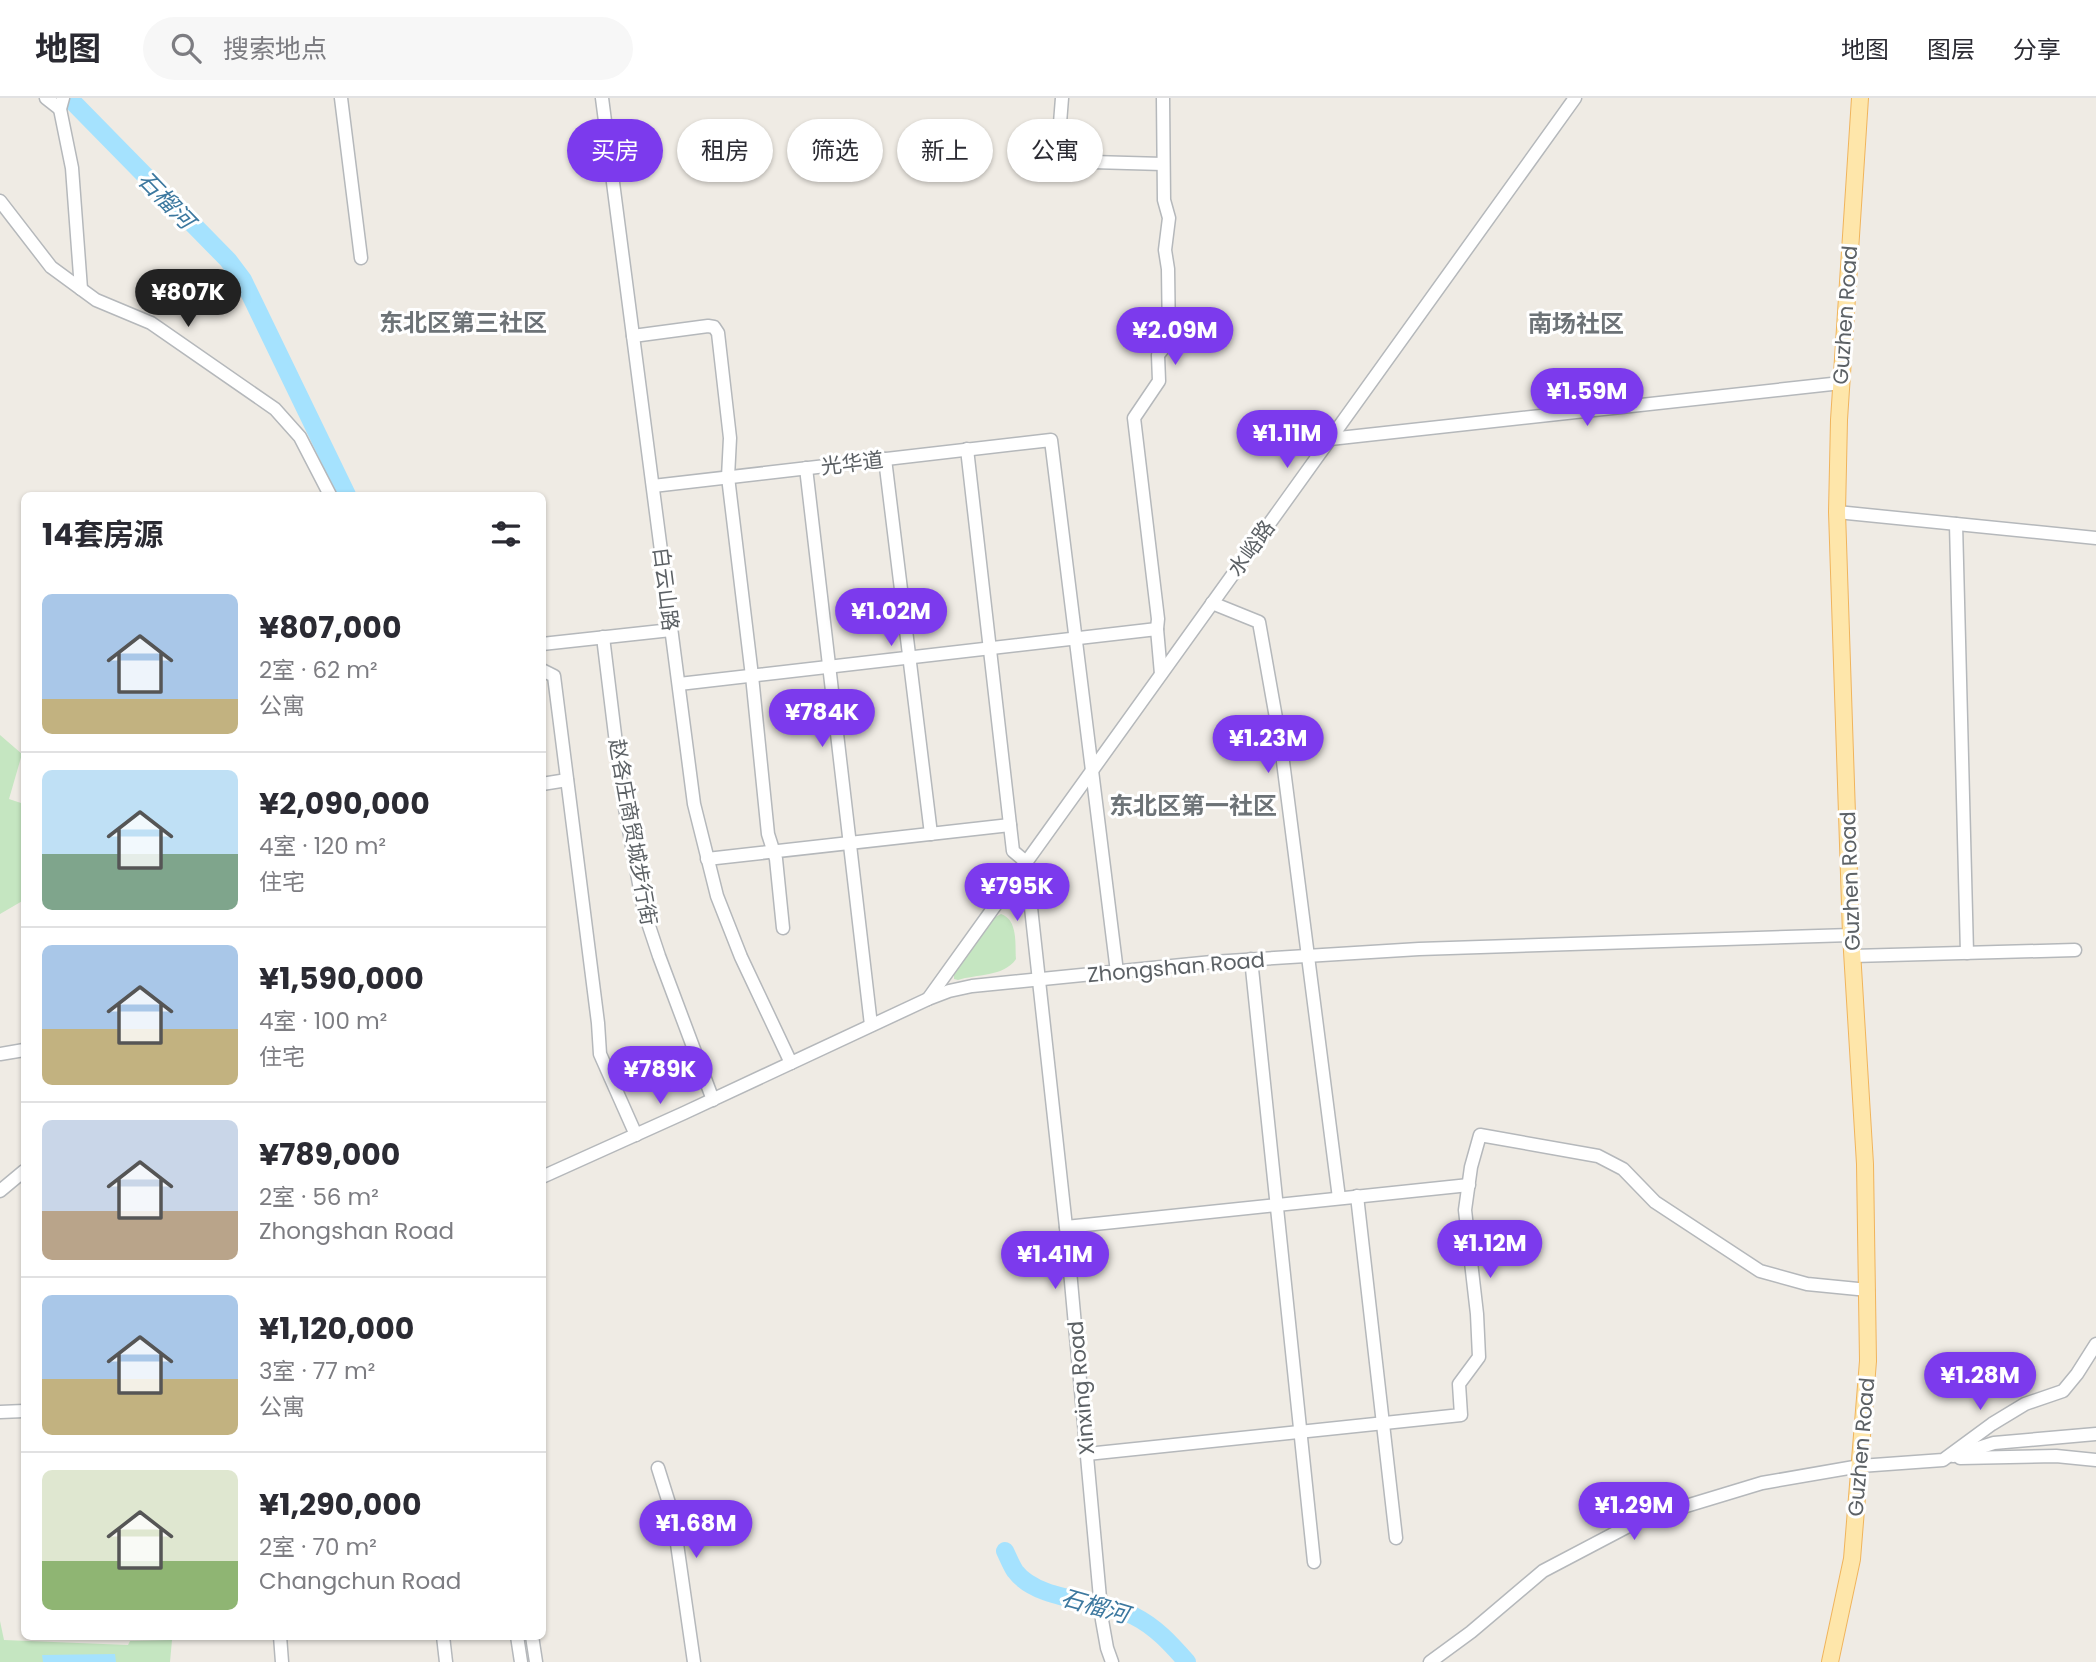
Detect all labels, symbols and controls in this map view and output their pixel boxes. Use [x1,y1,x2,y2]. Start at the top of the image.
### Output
search box [143,17,633,80]
text: 地图 [35,25,101,72]
icon: search [167,29,205,67]
text: 搜索地点 [223,31,327,67]
text: 地图 [1841,33,1889,66]
text: 图层 [1927,33,1975,66]
text: 分享 [2013,33,2061,66]
chip: 买房 [567,119,663,182]
chip: 租房 [677,119,773,182]
chip: 筛选 [787,119,883,182]
chip: 新上 [897,119,993,182]
chip: 公寓 [1007,119,1103,182]
water label: 石榴河 [131,164,204,239]
street label: Guzhen Road [1826,244,1864,386]
pin: ¥807K [139,270,237,329]
text: ¥807K [151,276,225,308]
district label: 东北区第三社区 [379,306,547,339]
district label: 南场社区 [1528,307,1624,340]
pin: ¥2.09M [1118,308,1232,367]
text: ¥2.09M [1132,314,1218,346]
pin: ¥1.59M [1530,368,1644,428]
text: ¥1.59M [1547,375,1627,407]
pin: ¥1.11M [1230,410,1344,470]
text: ¥1.11M [1253,417,1321,449]
street label: 光华道 [819,445,885,481]
text: 14套房源 [42,513,164,556]
street label: 水峪路 [1221,514,1281,582]
icon: filters [487,515,525,553]
street label: 白云山路 [646,546,686,632]
pin: ¥1.02M [834,588,948,648]
text: ¥1.02M [851,595,931,627]
text: ¥807,000 [259,606,401,649]
icon: home [98,622,182,706]
text: 2室 · 62 m² [259,654,378,686]
text: 公寓 [259,690,305,722]
pin: ¥784K [773,690,871,749]
text: ¥784K [785,696,859,728]
pin: ¥1.23M [1211,716,1325,775]
text: ¥1.23M [1229,722,1307,754]
street label: 赵各庄商贸城步行街 [602,736,664,928]
text: ¥2,090,000 [259,782,430,825]
district label: 东北区第一社区 [1109,789,1277,822]
icon: home [98,798,182,882]
street label: Guzhen Road [1833,811,1867,951]
text: 4室 · 120 m² [259,830,386,862]
pin: ¥795K [968,864,1066,923]
text: 住宅 [259,866,305,898]
text: ¥795K [981,870,1053,902]
street label: Zhongshan Road [1086,945,1266,989]
text: ¥1,590,000 [259,957,424,1000]
icon: home [98,973,182,1057]
text: 4室 · 100 m² [259,1005,387,1037]
text: 住宅 [259,1041,305,1073]
pin: ¥789K [611,1046,709,1106]
text: ¥789K [624,1053,696,1085]
text: ¥789,000 [259,1133,400,1176]
icon: home [98,1148,182,1232]
text: 2室 · 56 m² [259,1181,379,1213]
text: Zhongshan Road [259,1215,454,1247]
pin: ¥1.12M [1433,1220,1547,1280]
text: ¥1.12M [1453,1227,1527,1259]
pin: ¥1.41M [998,1232,1112,1291]
text: ¥1.41M [1017,1238,1093,1270]
text: ¥1,120,000 [259,1307,414,1350]
street label: Xinxing Road [1061,1320,1101,1456]
icon: home [98,1323,182,1407]
pin: ¥1.28M [1923,1352,2037,1412]
text: 3室 · 77 m² [259,1355,375,1387]
text: ¥1.28M [1940,1359,2020,1391]
street label: Guzhen Road [1840,1376,1882,1518]
text: 公寓 [259,1391,305,1423]
pin: ¥1.29M [1577,1482,1691,1542]
text: ¥1,290,000 [259,1483,421,1526]
text: ¥1.29M [1595,1489,1673,1521]
icon: home [98,1498,182,1582]
pin: ¥1.68M [639,1500,753,1560]
text: ¥1.68M [655,1507,737,1539]
text: 2室 · 70 m² [259,1531,377,1563]
text: Changchun Road [259,1565,461,1597]
water label: 石榴河 [1057,1581,1136,1632]

